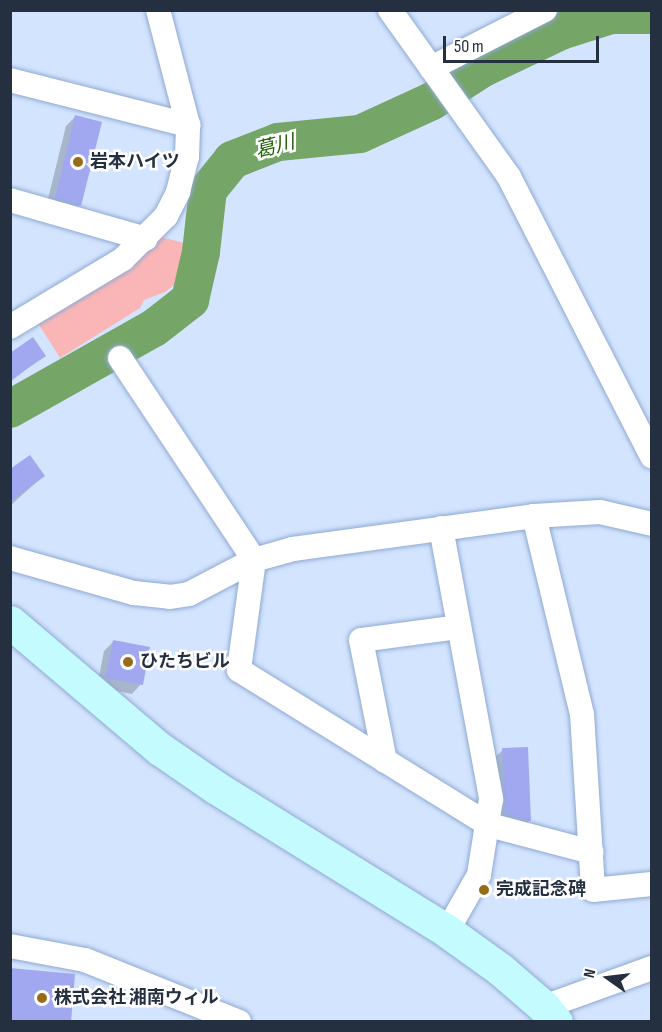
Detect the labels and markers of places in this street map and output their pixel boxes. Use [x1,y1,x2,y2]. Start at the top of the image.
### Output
place label: 岩本ハイツ [90,151,180,173]
marker: 岩本ハイツ [71,155,85,169]
place label: ひたちビル [140,651,230,673]
marker: ひたちビル [121,655,135,669]
place label: 完成記念碑 [496,879,586,901]
marker: 完成記念碑 [477,883,491,897]
place label: 株式会社 湘南ウィル [54,987,219,1009]
marker: 株式会社 湘南ウィル [35,991,49,1005]

